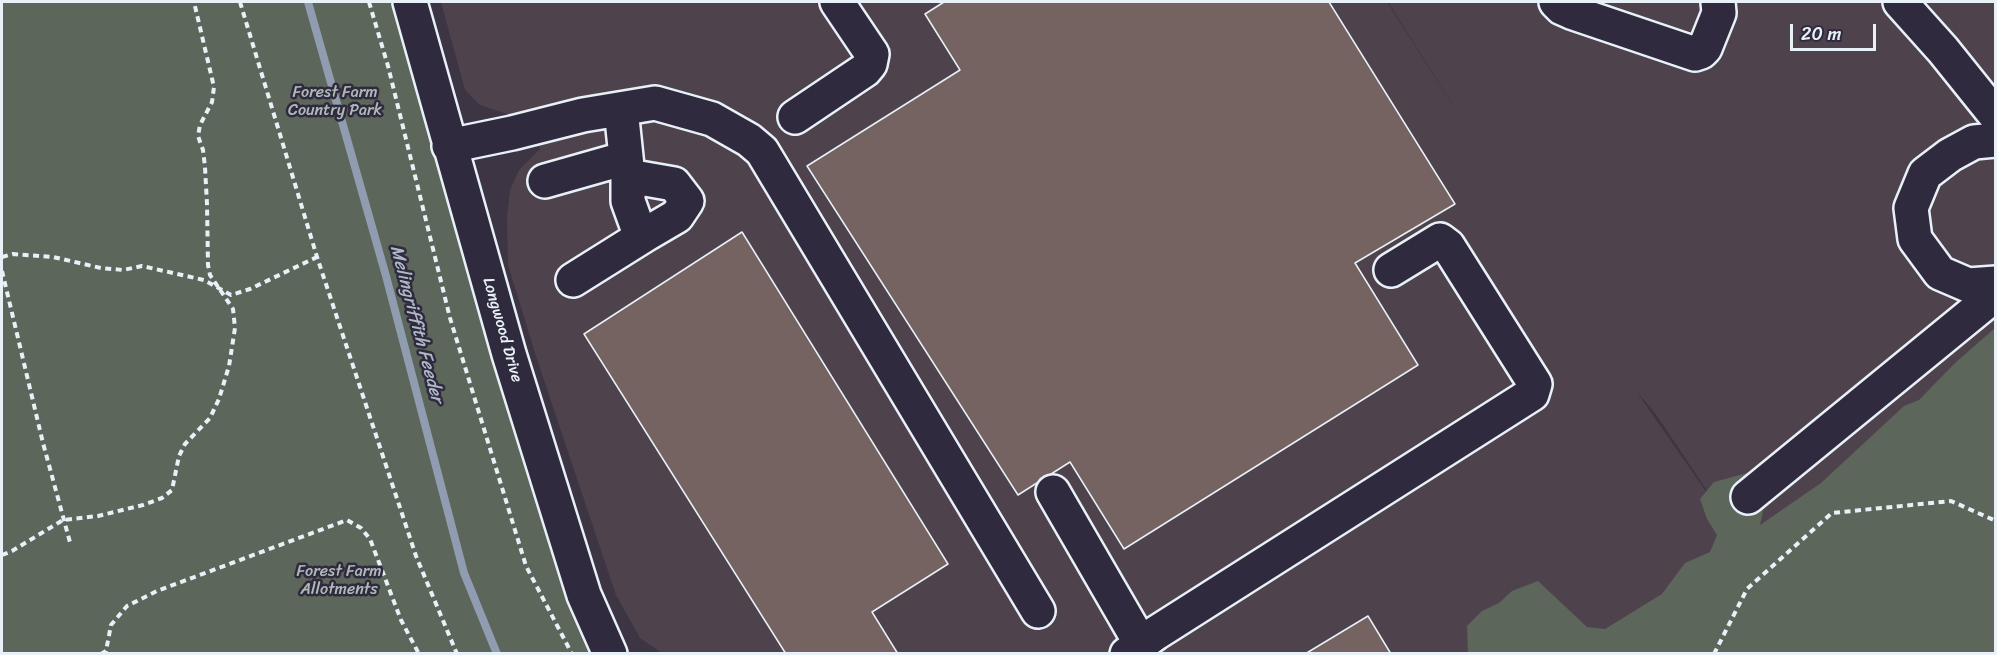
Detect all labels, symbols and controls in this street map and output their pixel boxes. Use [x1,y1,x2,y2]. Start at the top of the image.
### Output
scale bar [1793,12,1878,50]
text: 20 m [1801,18,1841,50]
park label: Forest Farm Country Park [288,83,382,121]
water label: Melingriffith Feeder [385,243,447,405]
street label: Longwood Drive [478,275,526,385]
park label: Forest Farm Allotments [296,562,382,600]

